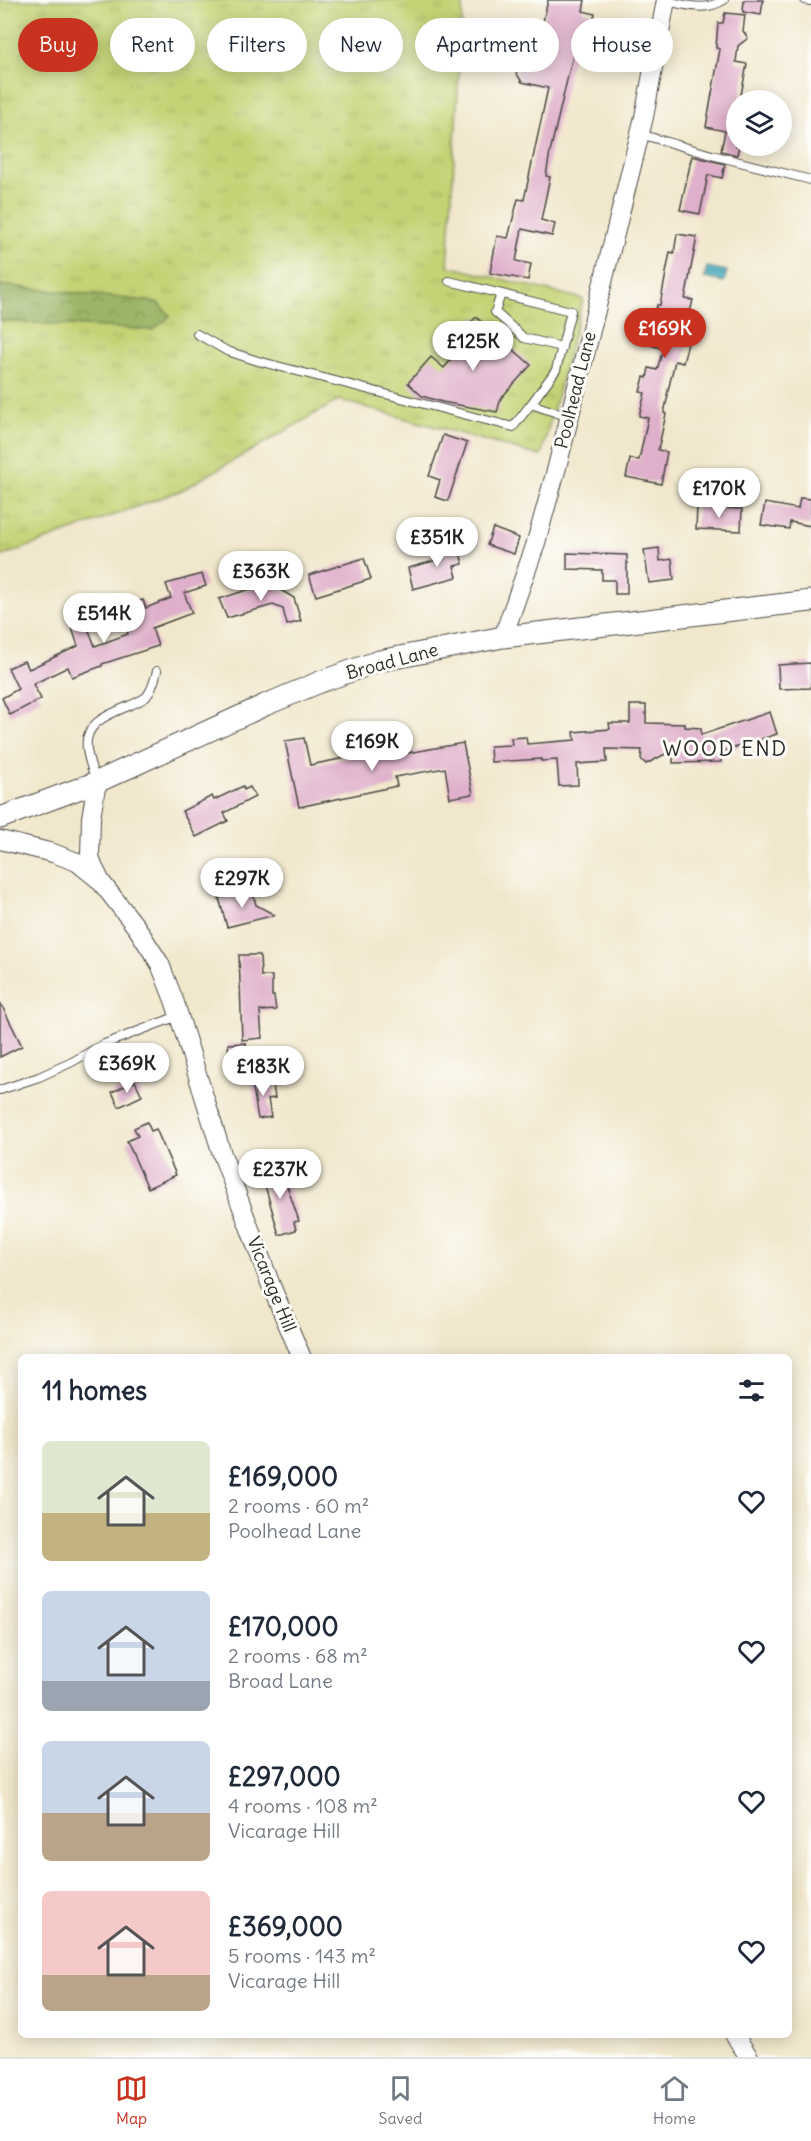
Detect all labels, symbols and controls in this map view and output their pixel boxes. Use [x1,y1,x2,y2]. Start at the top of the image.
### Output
chip: Buy [18,18,98,72]
chip: Rent [110,18,195,72]
chip: Filters [207,18,307,72]
chip: New [319,18,403,72]
chip: Apartment [415,18,559,72]
chip: House [571,18,673,72]
map controls [726,90,792,156]
button: layers [726,90,792,156]
pin: £169K [623,308,707,359]
text: £169K [638,315,692,340]
pin: £125K [431,321,515,372]
text: £125K [446,328,500,353]
street label: Poolhead Lane [549,329,601,451]
pin: £170K [677,468,761,519]
text: £170K [692,475,746,500]
pin: £351K [395,517,479,568]
text: £351K [410,524,464,549]
pin: £363K [219,551,303,602]
text: £363K [232,558,290,583]
pin: £514K [62,593,146,644]
text: £514K [77,600,131,625]
street label: Broad Lane [344,638,440,684]
pin: £169K [330,721,414,772]
text: £169K [345,728,399,753]
district label: WOOD END [662,735,788,762]
pin: £297K [200,858,284,909]
text: £297K [214,865,270,890]
pin: £369K [85,1043,169,1094]
pin: £183K [221,1046,305,1097]
text: £369K [98,1050,156,1075]
text: £183K [236,1053,290,1078]
pin: £237K [238,1149,322,1200]
text: £237K [252,1156,308,1181]
street label: Vicarage Hill [242,1233,302,1335]
text: 11 homes [42,1374,147,1407]
icon: filters [735,1374,768,1407]
text: £169,000 [228,1460,338,1493]
icon: home [90,1465,162,1537]
icon: heart [735,1485,768,1518]
text: 2 rooms · 60 m² [228,1493,369,1518]
text: Poolhead Lane [228,1518,361,1543]
text: £170,000 [228,1610,339,1643]
icon: home [90,1615,162,1687]
icon: heart [735,1635,768,1668]
text: 2 rooms · 68 m² [228,1643,368,1668]
text: Broad Lane [228,1668,333,1693]
text: £297,000 [228,1760,341,1793]
icon: home [90,1765,162,1837]
icon: heart [735,1785,768,1818]
text: 4 rooms · 108 m² [228,1793,378,1818]
text: Vicarage Hill [228,1818,340,1843]
text: £369,000 [228,1910,343,1943]
icon: home [90,1915,162,1987]
icon: heart [735,1935,768,1968]
text: 5 rooms · 143 m² [228,1943,376,1968]
text: Vicarage Hill [228,1968,340,1993]
tab: Map [115,2072,148,2128]
tab: Saved [379,2072,422,2128]
tab: Home [653,2072,696,2128]

